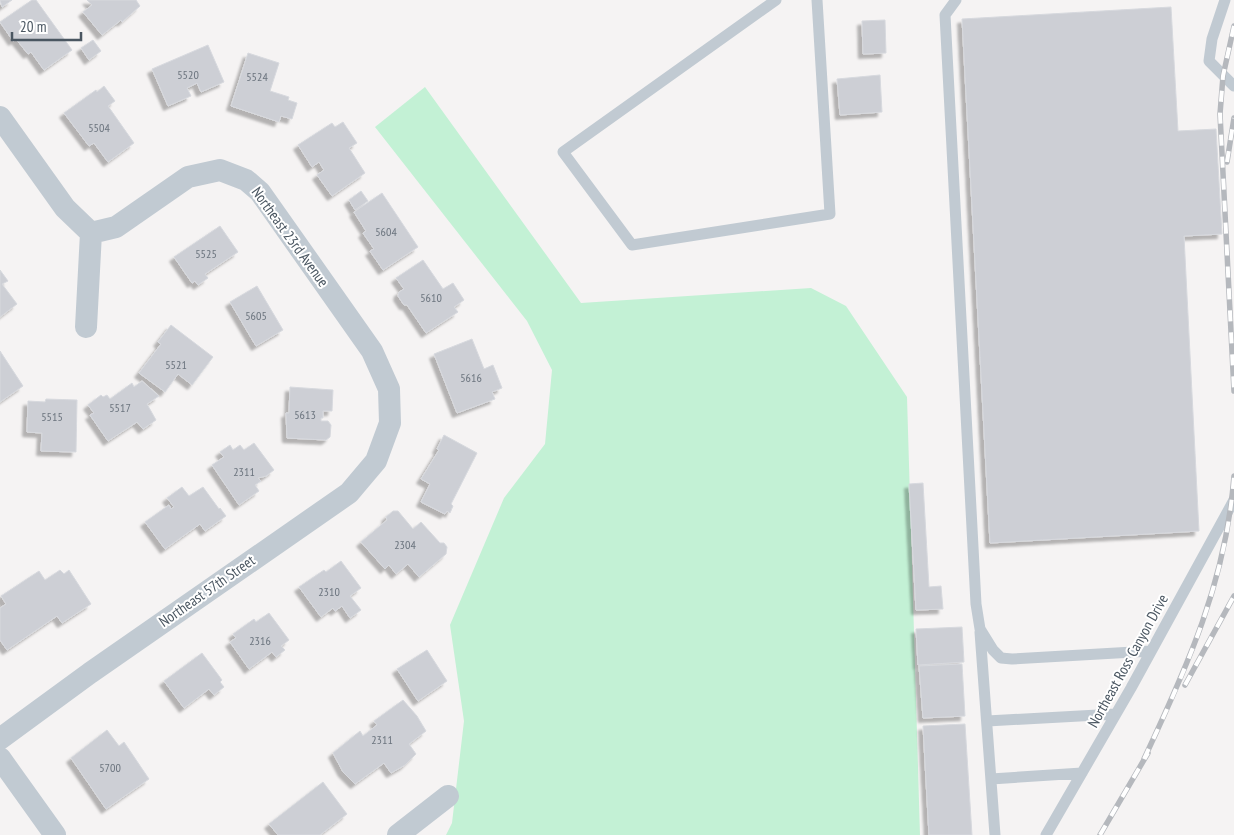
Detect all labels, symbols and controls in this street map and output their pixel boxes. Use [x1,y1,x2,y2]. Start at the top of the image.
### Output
scale bar [12,10,81,42]
text: 20 m [20,17,46,36]
house number: 5520 [177,67,199,82]
house number: 5524 [246,69,268,84]
house number: 5504 [88,120,110,135]
street label: Northeast 23rd Avenue [248,183,333,290]
house number: 5604 [375,224,397,239]
house number: 5525 [195,246,217,261]
house number: 5610 [420,290,442,305]
house number: 5605 [245,308,267,323]
house number: 5521 [165,357,187,372]
house number: 5616 [460,370,482,385]
house number: 5517 [109,400,131,415]
house number: 5613 [294,407,316,422]
house number: 5515 [41,409,63,424]
house number: 2311 [233,464,255,479]
house number: 2304 [394,537,416,552]
street label: Northeast 57th Street [155,550,258,631]
house number: 2310 [318,584,340,599]
street label: Northeast Ross Canyon Drive [1083,591,1172,731]
house number: 2316 [249,633,271,648]
house number: 2311 [371,732,393,747]
house number: 5700 [99,760,121,775]

